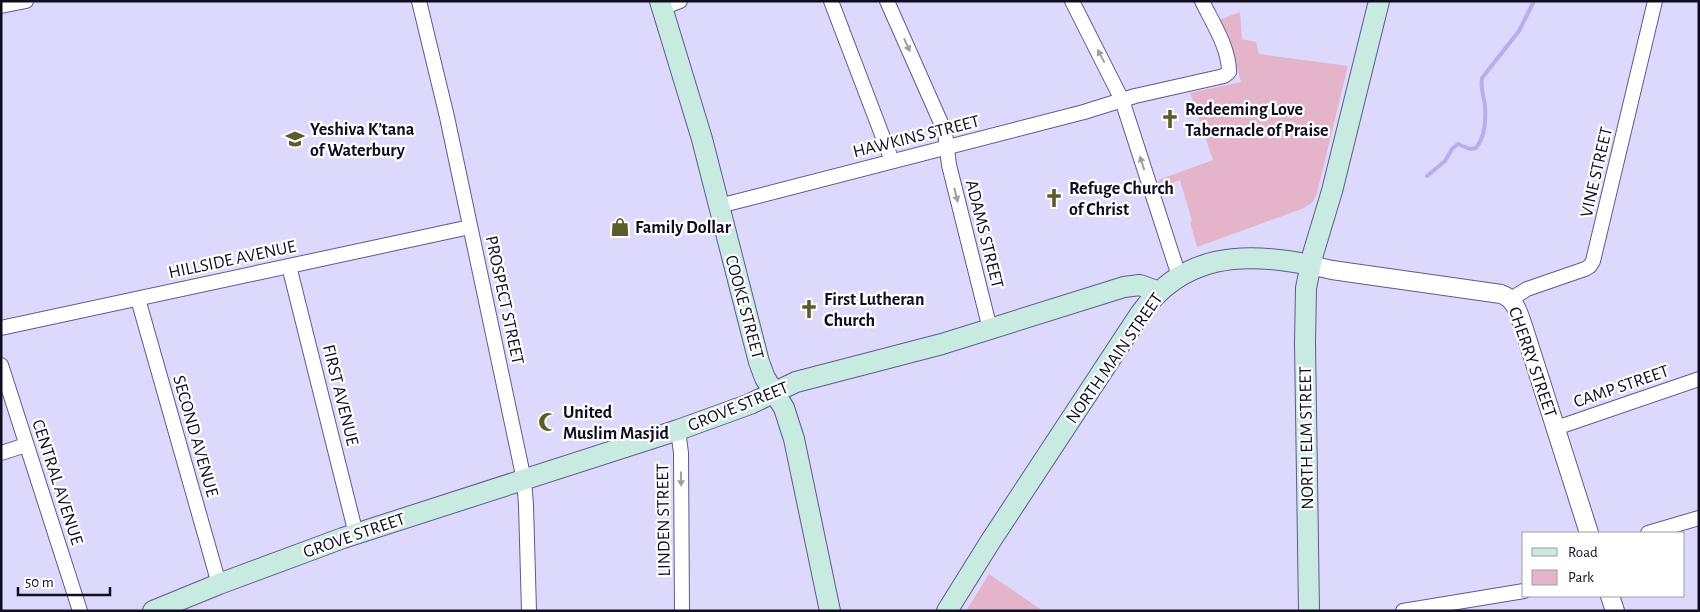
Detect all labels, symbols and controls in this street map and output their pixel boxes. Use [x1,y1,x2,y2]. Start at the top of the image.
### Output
one-way arrow [904,38,912,53]
one-way arrow [1097,49,1105,63]
place label: Redeeming Love Tabernacle of Praise [1185,101,1329,140]
church icon: Redeeming Love Tabernacle of Praise [1159,108,1181,130]
street label: HAWKINS STREET [851,112,982,161]
place label: Yeshiva K’tana of Waterbury [310,121,415,160]
street label: VINE STREET [1578,125,1616,219]
school or university icon: Yeshiva K’tana of Waterbury [284,128,306,150]
one-way arrow [1138,155,1146,170]
street label: ADAMS STREET [962,178,1006,290]
place label: Refuge Church of Christ [1069,180,1174,219]
one-way arrow [952,187,960,202]
church icon: Refuge Church of Christ [1043,187,1065,209]
shop icon: Family Dollar [609,216,631,238]
place label: Family Dollar [635,219,732,237]
street label: PROSPECT STREET [482,234,526,366]
street label: HILLSIDE AVENUE [167,238,298,282]
street label: COOKE STREET [722,253,767,361]
street label: NORTH MAIN STREET [1063,290,1167,427]
place label: First Lutheran Church [824,291,924,330]
church icon: First Lutheran Church [798,298,820,320]
street label: CHERRY STREET [1505,305,1559,420]
street label: FIRST AVENUE [319,343,361,448]
street label: CAMP STREET [1571,362,1671,412]
street label: NORTH ELM STREET [1297,366,1317,510]
street label: SECOND AVENUE [169,373,221,499]
street label: GROVE STREET [686,379,791,435]
place label: United Muslim Masjid [563,404,670,443]
mosque icon: United Muslim Masjid [537,411,559,433]
street label: CENTRAL AVENUE [28,417,86,548]
street label: LINDEN STREET [654,463,674,577]
one-way arrow [677,471,685,487]
street label: GROVE STREET [301,510,408,562]
legend [1522,532,1685,597]
text: Road [1568,545,1598,560]
scale bar [18,564,110,596]
text: Park [1568,570,1594,585]
text: 50 m [25,575,54,590]

